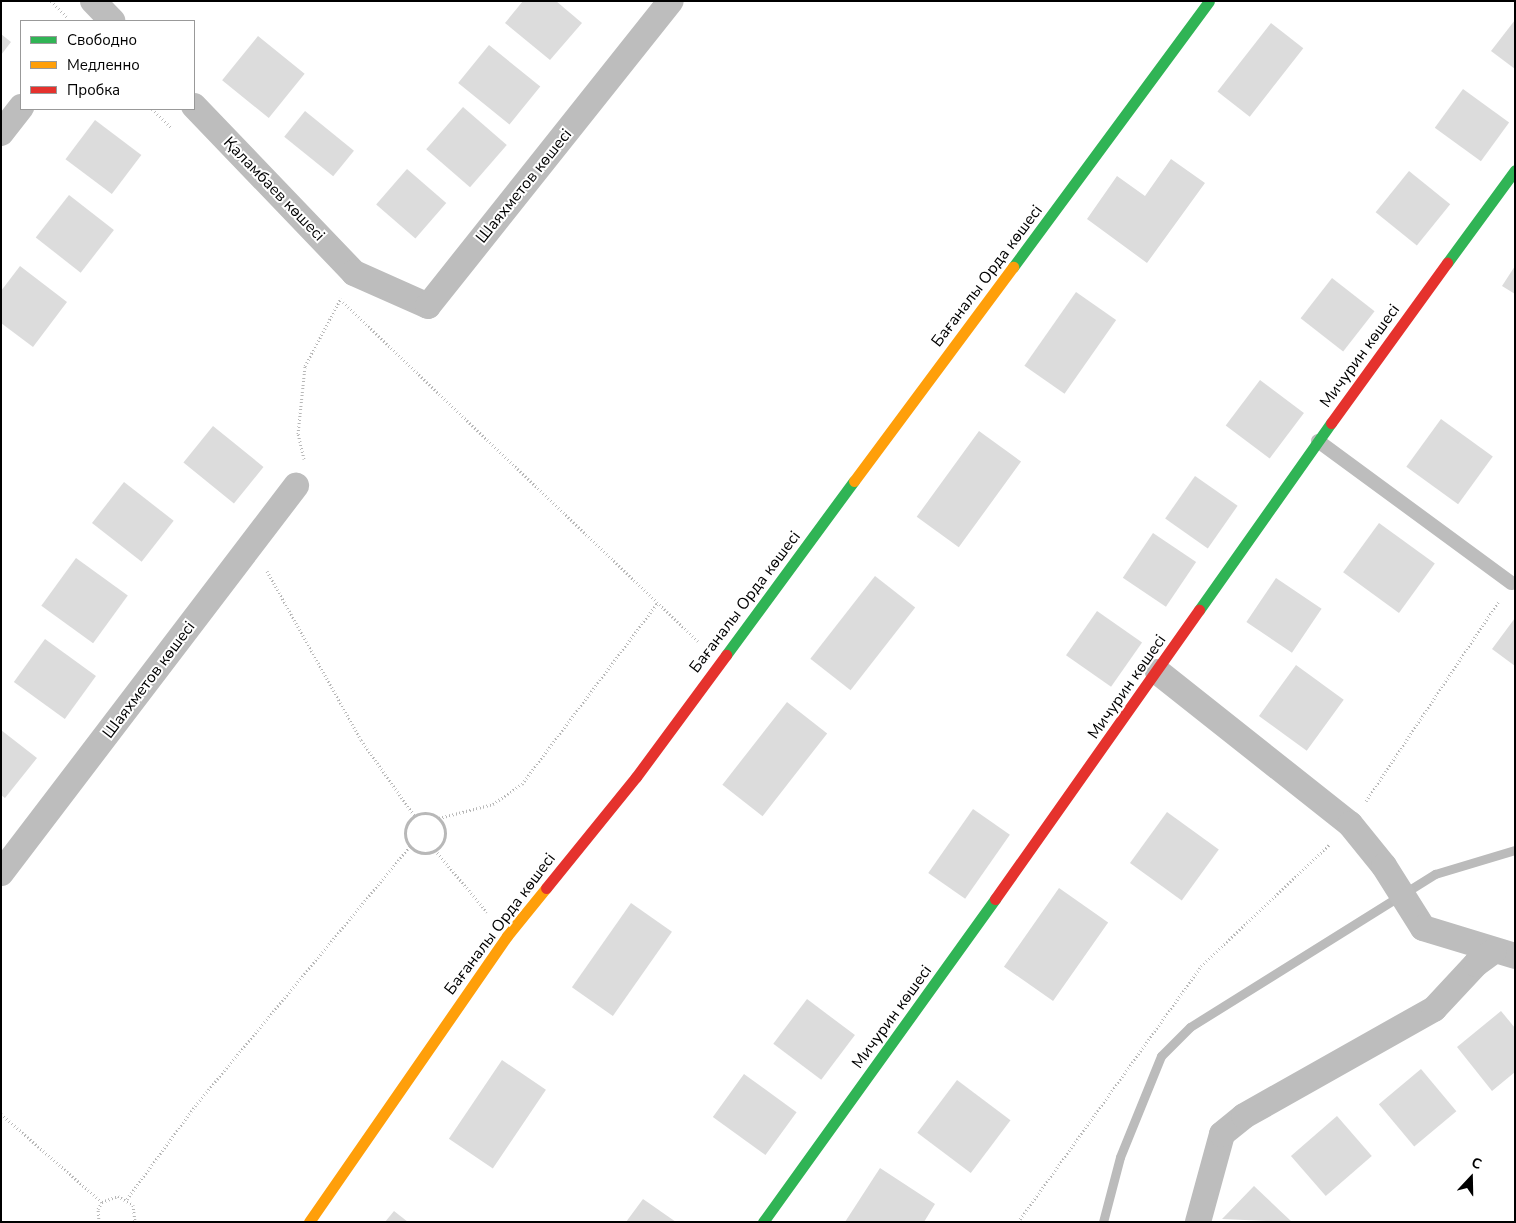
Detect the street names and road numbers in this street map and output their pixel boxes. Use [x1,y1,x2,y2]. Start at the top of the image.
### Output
street label: Шаяхметов көшесі [472,125,576,247]
street label: Қаламбаев көшесі [219,133,329,245]
street label: Бағаналы Орда көшесі [927,201,1047,351]
street label: Мичурин көшесі [1316,301,1404,411]
street label: Бағаналы Орда көшесі [685,527,805,677]
street label: Шаяхметов көшесі [99,618,199,742]
street label: Мичурин көшесі [1084,631,1170,743]
street label: Бағаналы Орда көшесі [440,849,560,999]
street label: Мичурин көшесі [848,962,936,1072]

